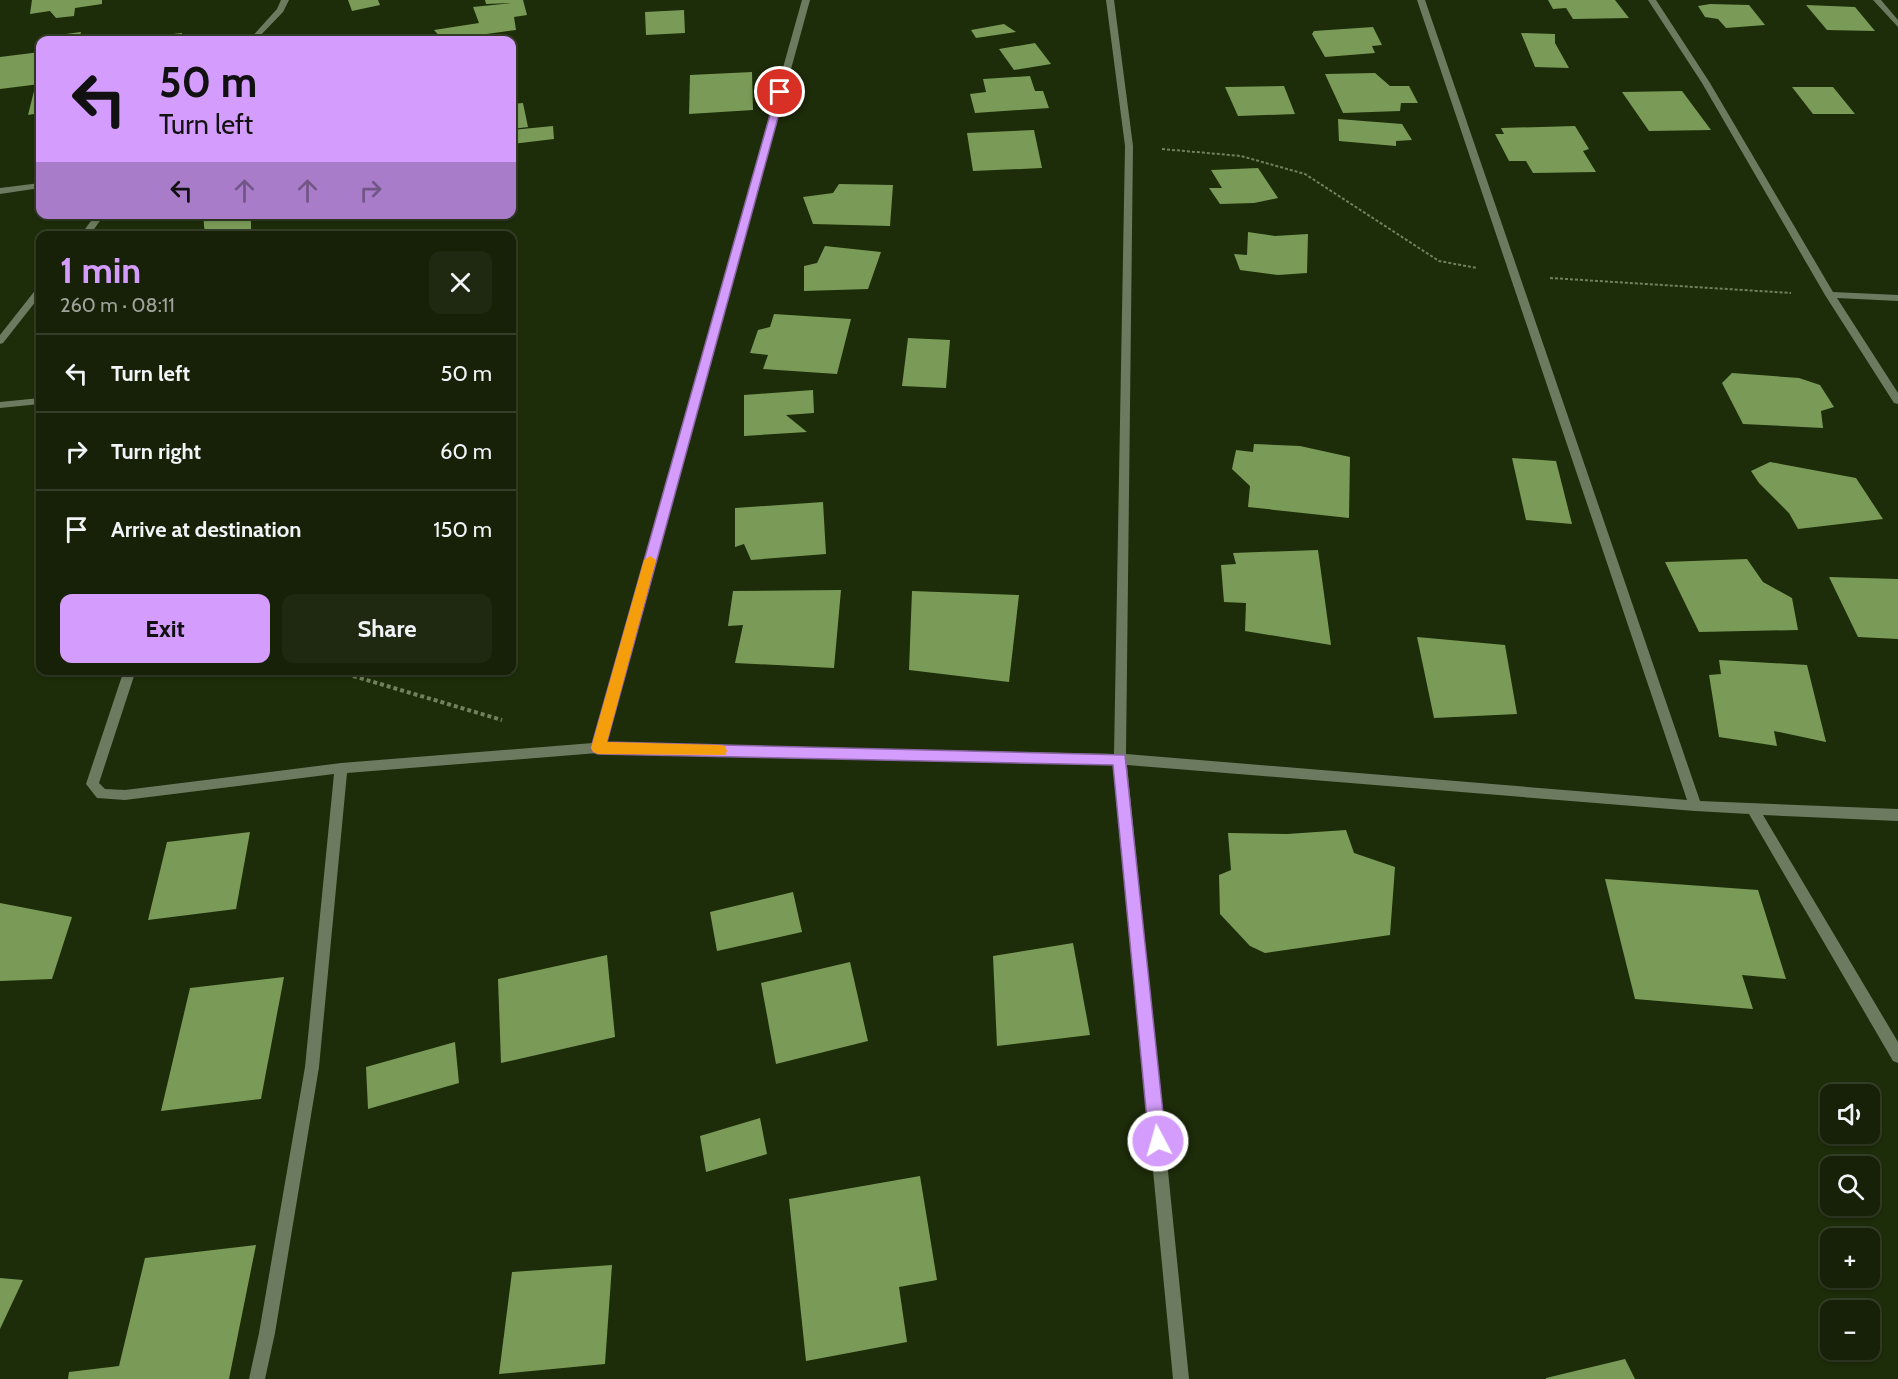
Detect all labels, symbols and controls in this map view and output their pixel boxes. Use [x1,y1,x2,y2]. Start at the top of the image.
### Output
text: 50 m [159,56,257,108]
icon: left [60,60,138,138]
pin [754,66,805,117]
icon: arrive [763,75,796,108]
text: Turn left [159,108,253,141]
icon: left [165,174,198,207]
icon: ahead [228,174,261,207]
icon: ahead [291,174,324,207]
icon: right [354,174,387,207]
text: 1 min [60,248,141,292]
button: close [429,251,492,314]
text: 260 m · 08:11 [60,293,175,317]
icon: left [60,357,93,390]
text: Turn left [111,360,190,387]
text: 50 m [440,360,492,387]
icon: right [60,435,93,468]
text: Turn right [111,438,201,465]
text: 60 m [440,438,492,465]
icon: arrive [60,513,93,546]
text: Arrive at destination [111,516,301,543]
text: 150 m [433,516,492,543]
button: Exit [60,594,270,663]
button: Share [282,594,492,663]
map controls [1820,1084,1880,1360]
button: sound [1820,1084,1880,1144]
position arrow [1126,1109,1190,1173]
button: search [1820,1156,1880,1216]
button: + [1820,1228,1880,1288]
button: − [1820,1300,1880,1360]

